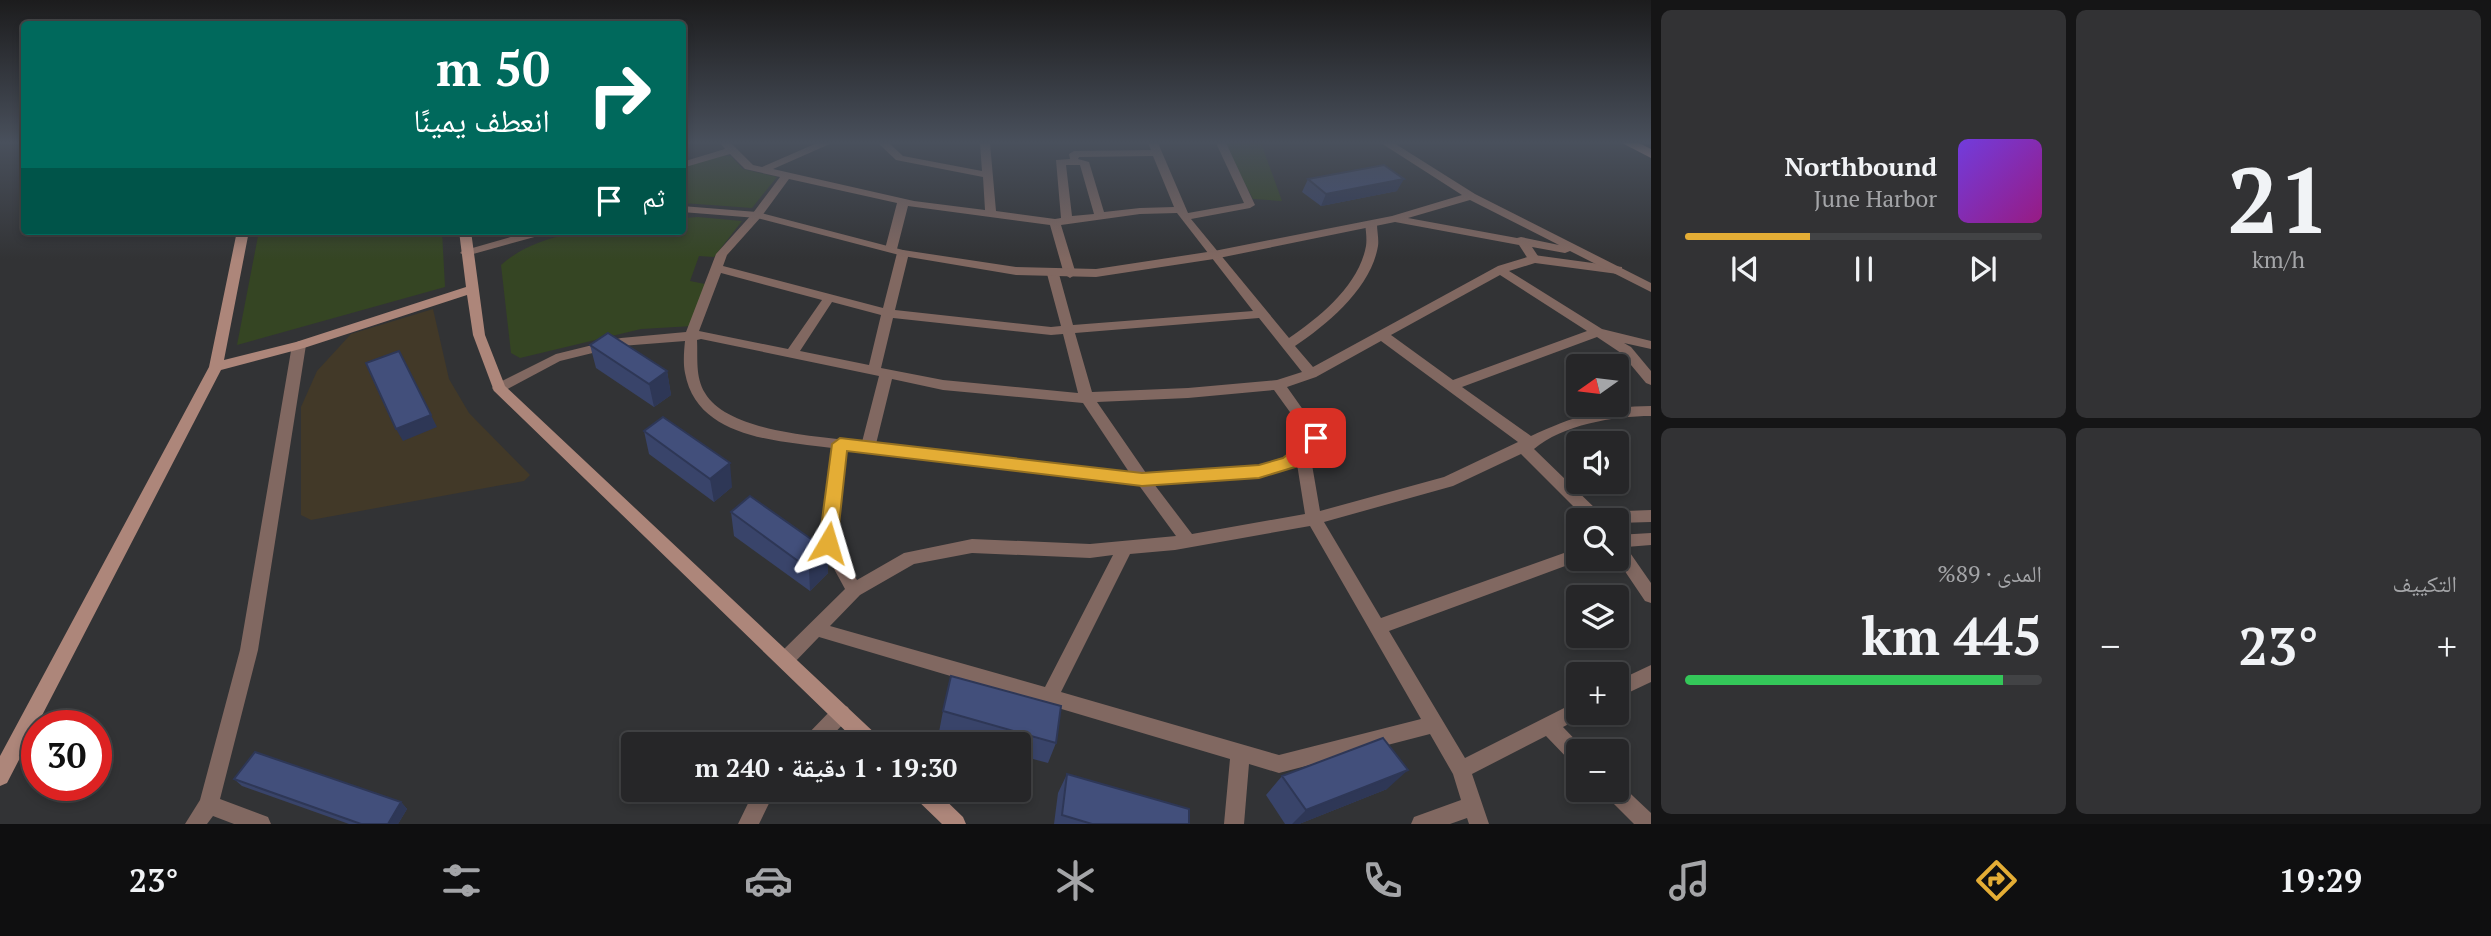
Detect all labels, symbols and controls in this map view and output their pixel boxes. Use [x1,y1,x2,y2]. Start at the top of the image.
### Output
text: 50 m [436,35,550,100]
icon: right [574,49,665,140]
text: انعطف يمينًا [413,99,550,141]
text: 21 [2227,138,2330,259]
text: Northbound [1784,149,1937,183]
text: ثم [642,180,665,214]
icon: arrive [590,182,628,220]
text: June Harbor [1814,183,1937,214]
text: km/h [2252,244,2305,275]
icon: previous [1726,250,1764,288]
icon: pause [1845,250,1883,288]
icon: next [1964,250,2002,288]
north arrow [1566,354,1629,416]
map controls [1566,354,1629,802]
pin [1286,408,1346,468]
icon: arrive [1297,419,1335,457]
button: sound [1566,431,1629,494]
position arrow [791,506,865,580]
button: search [1566,508,1629,571]
text: المدى · 89% [1937,558,2042,589]
text: التكييف [2392,568,2457,599]
button: layers [1566,585,1629,648]
text: 445 km [1861,601,2042,670]
text: 23° [2238,611,2319,680]
text: − [2100,621,2120,671]
text: + [2437,621,2457,671]
button: + [1566,662,1629,725]
speed limit sign: 30 [21,710,112,801]
button: − [1566,739,1629,802]
text: 19:30 · 1 دقيقة · 240 m [695,750,957,784]
icon: filters [437,856,486,905]
icon: car [744,856,793,905]
icon: climate [1051,856,1100,905]
icon: phone [1358,856,1407,905]
icon: music [1665,856,1714,905]
icon: directions [1972,856,2021,905]
text: 23° [129,859,178,901]
text: 19:29 [2279,859,2362,901]

